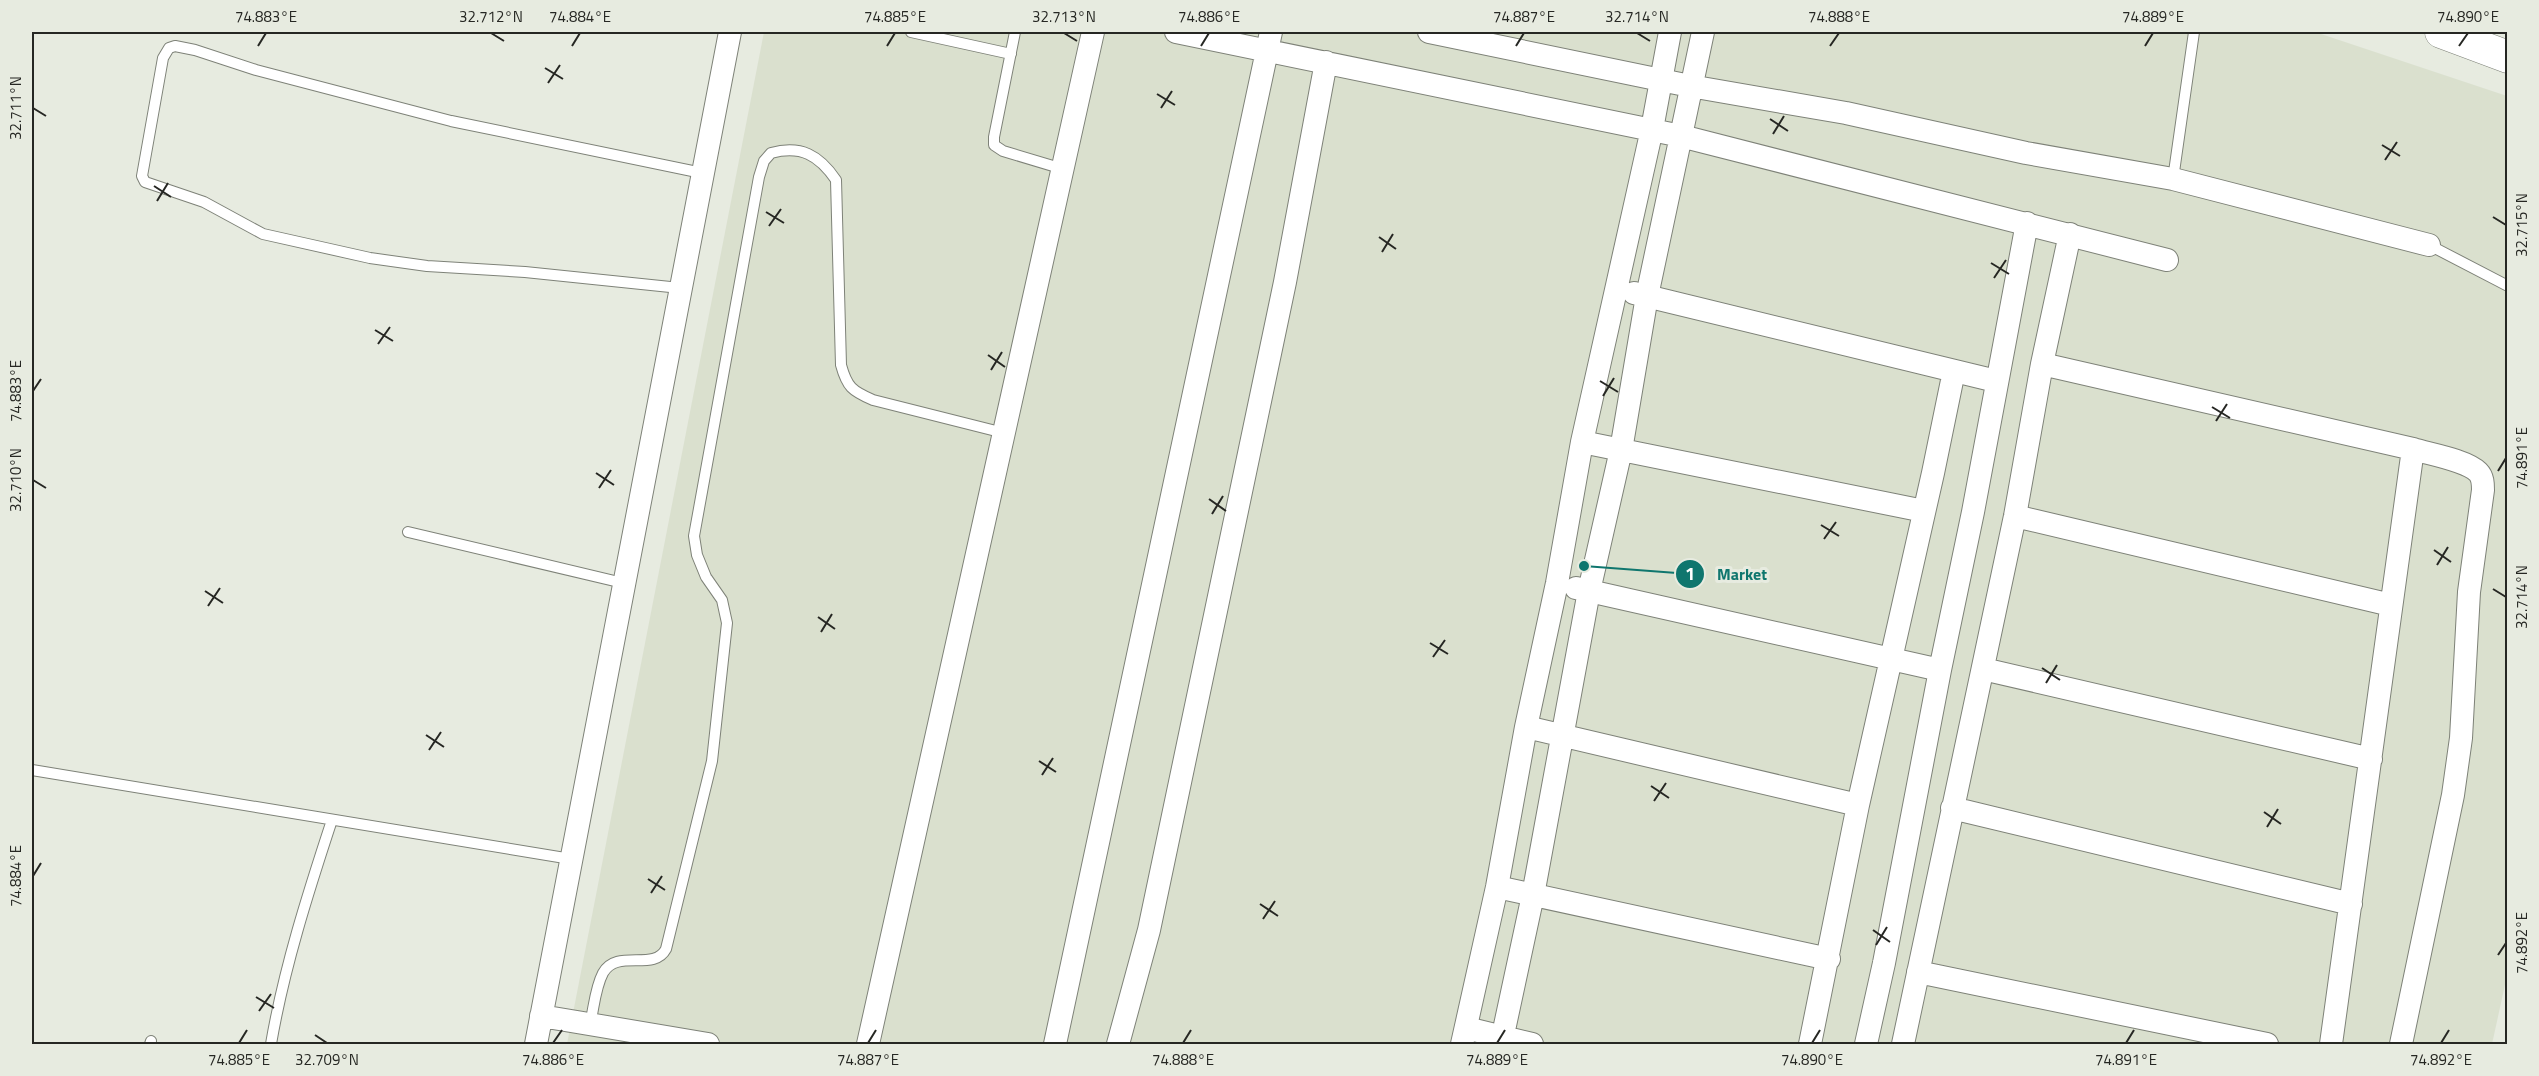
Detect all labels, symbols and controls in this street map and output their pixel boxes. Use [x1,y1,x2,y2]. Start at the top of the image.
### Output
text: 74.883°E [235,5,297,28]
text: 32.712°N [459,5,523,28]
text: 74.884°E [549,5,611,28]
text: 74.885°E [864,5,926,28]
text: 32.713°N [1032,5,1096,28]
text: 74.886°E [1178,5,1240,28]
text: 74.887°E [1493,5,1555,28]
text: 32.714°N [1605,5,1669,28]
text: 74.888°E [1808,5,1870,28]
text: 74.889°E [2122,5,2184,28]
text: 74.890°E [2437,5,2499,28]
text: 32.711°N [4,76,27,140]
text: 32.715°N [2510,193,2533,257]
text: 74.883°E [4,360,27,422]
text: 74.891°E [2510,427,2533,489]
text: 32.710°N [4,448,27,512]
callout: Market [1675,557,1779,591]
text: 1 [1685,560,1695,587]
text: Market [1717,562,1767,586]
text: 32.714°N [2510,565,2533,629]
text: 74.884°E [4,845,27,907]
text: 74.892°E [2510,912,2533,974]
text: 74.885°E [208,1048,270,1071]
text: 32.709°N [295,1048,359,1071]
text: 74.886°E [522,1048,584,1071]
text: 74.887°E [837,1048,899,1071]
text: 74.888°E [1152,1048,1214,1071]
text: 74.889°E [1466,1048,1528,1071]
text: 74.890°E [1781,1048,1843,1071]
text: 74.891°E [2095,1048,2157,1071]
text: 74.892°E [2410,1048,2472,1071]

